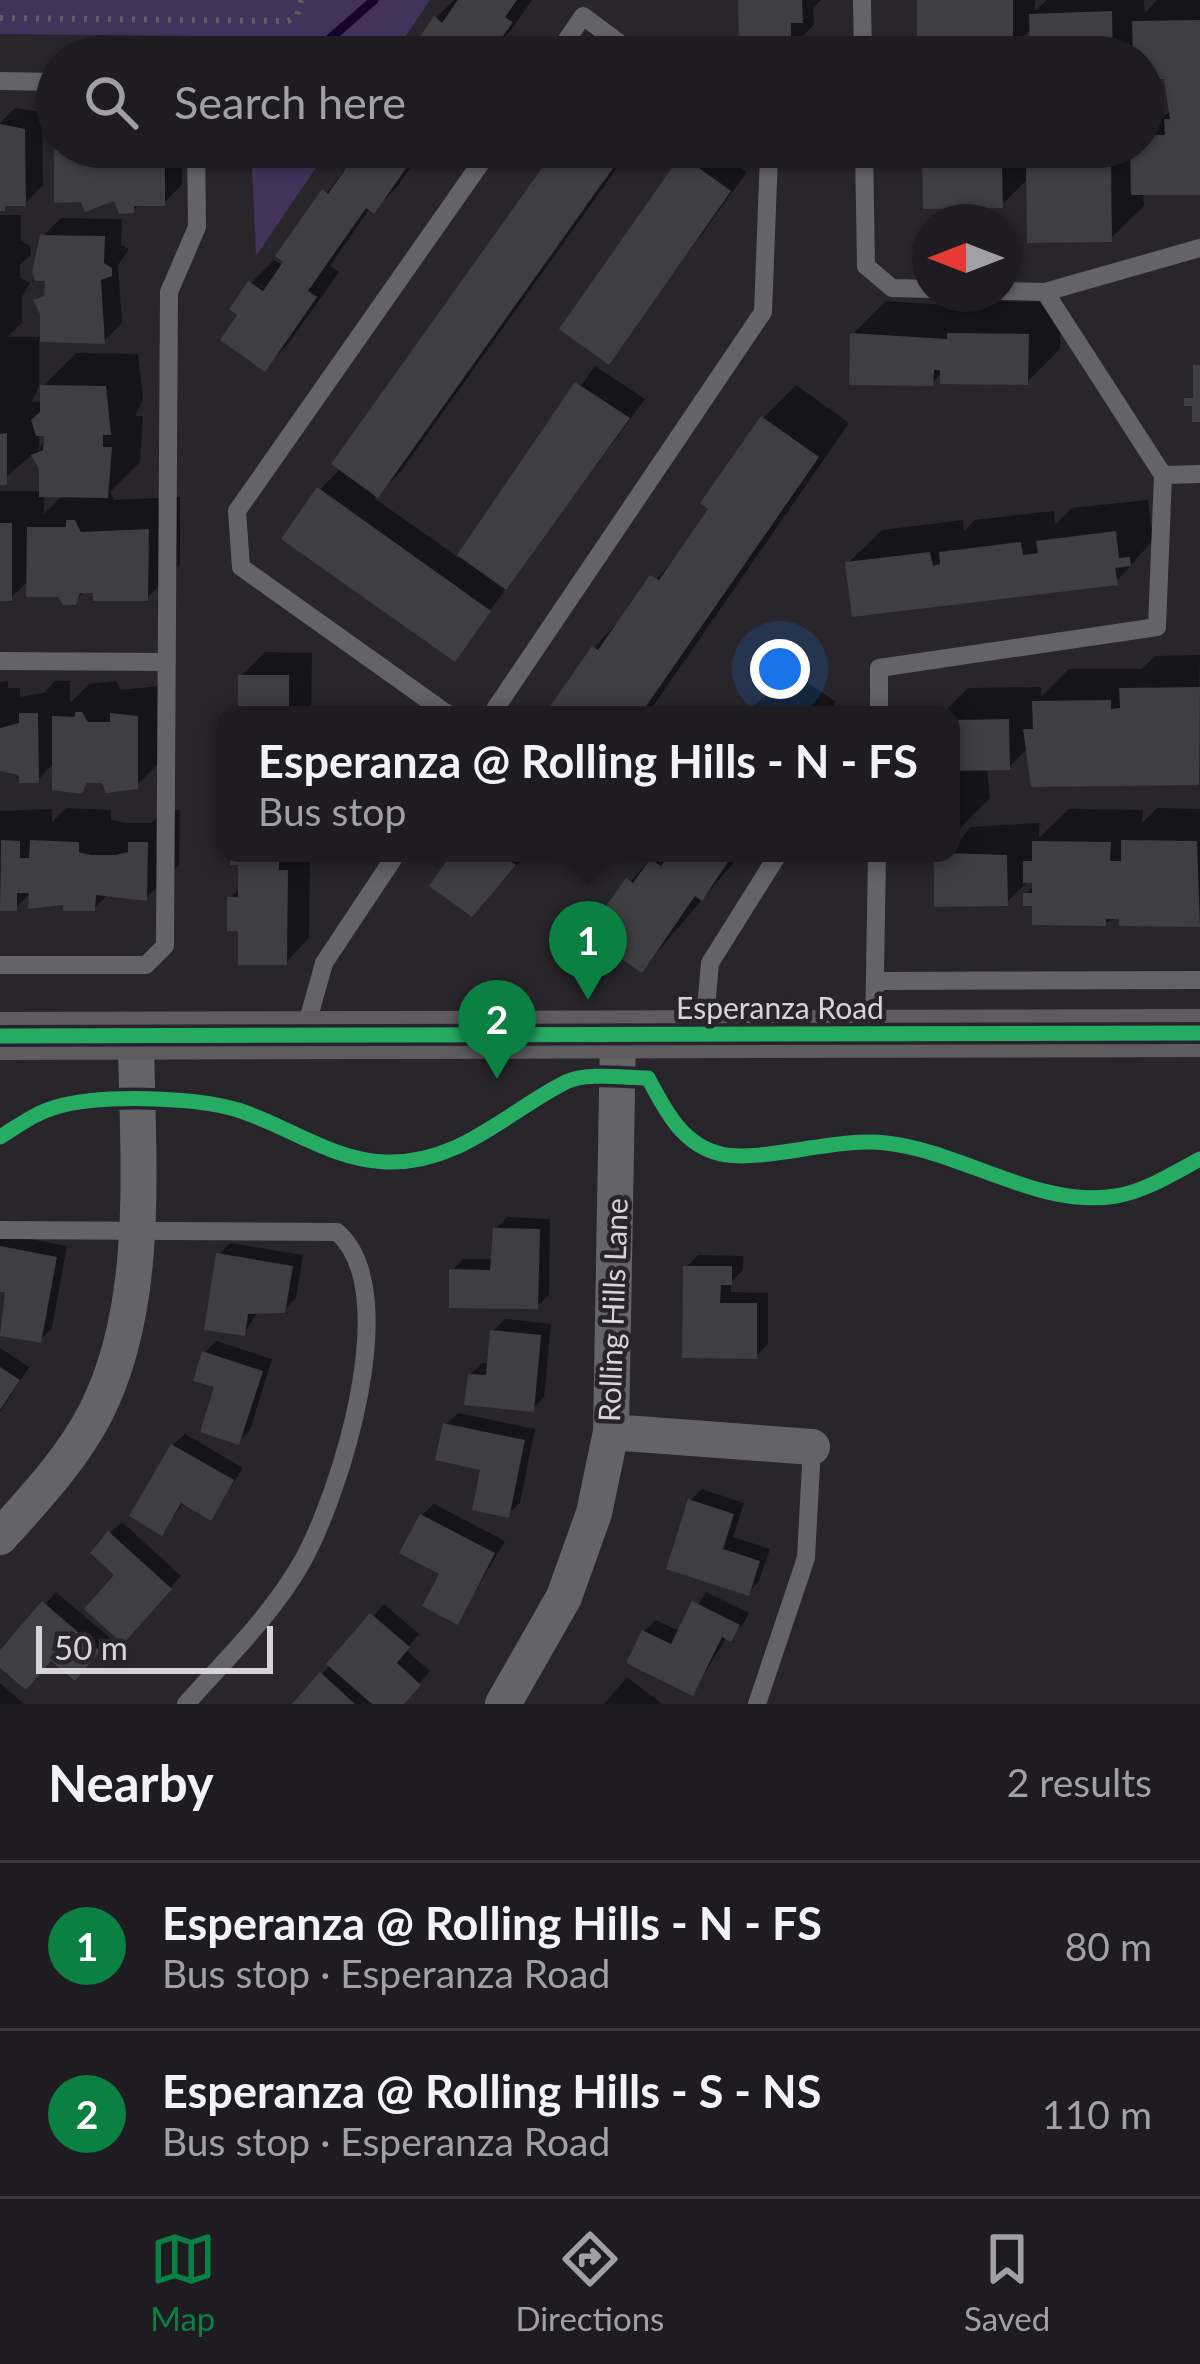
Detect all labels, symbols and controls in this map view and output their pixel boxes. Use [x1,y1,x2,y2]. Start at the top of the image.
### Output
search box [36,36,1164,168]
icon: search [78,69,144,135]
text: Search here [174,75,406,129]
north arrow [912,204,1020,312]
your location [750,639,810,699]
popup [216,706,960,862]
text: Esperanza @ Rolling Hills - N - FS [258,734,918,788]
text: Bus stop [258,788,406,834]
pin: 1 [549,901,627,1000]
pin: 2 [458,980,536,1079]
street label: Esperanza Road [676,989,884,1025]
street label: Rolling Hills Lane [590,1197,634,1422]
scale bar [36,1620,273,1673]
text: 50 m [54,1627,128,1667]
text: Nearby [48,1752,214,1813]
text: 2 results [1007,1759,1152,1805]
text: Esperanza @ Rolling Hills - N - FS [162,1896,822,1950]
text: 1 [76,1923,98,1969]
text: 80 m [1065,1923,1152,1969]
text: Bus stop · Esperanza Road [162,1950,610,1996]
text: Esperanza @ Rolling Hills - S - NS [162,2064,821,2118]
text: 2 [76,2091,98,2137]
text: 110 m [1042,2091,1152,2137]
text: Bus stop · Esperanza Road [162,2118,610,2164]
tab: Map [150,2226,216,2338]
tab: Directions [515,2226,664,2338]
tab: Saved [964,2226,1050,2338]

